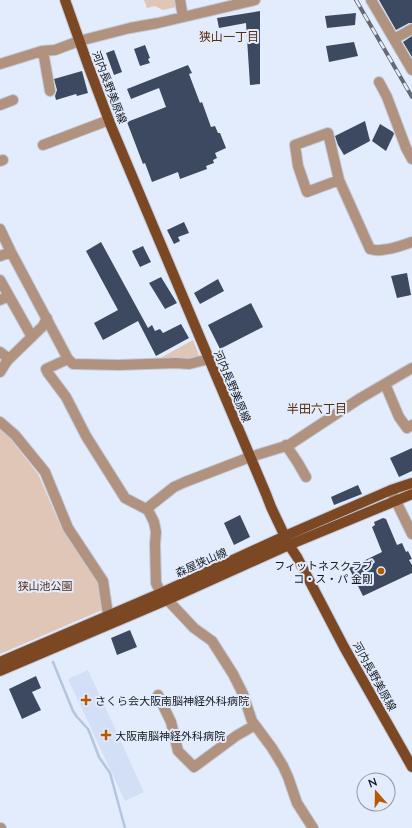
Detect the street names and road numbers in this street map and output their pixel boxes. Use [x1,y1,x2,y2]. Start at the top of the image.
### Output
street label: 河内長野美原線 [90,49,130,125]
street label: 河内長野美原線 [212,348,254,424]
street label: 森屋狭山線 [173,545,229,579]
street label: 河内長野美原線 [351,639,399,713]

